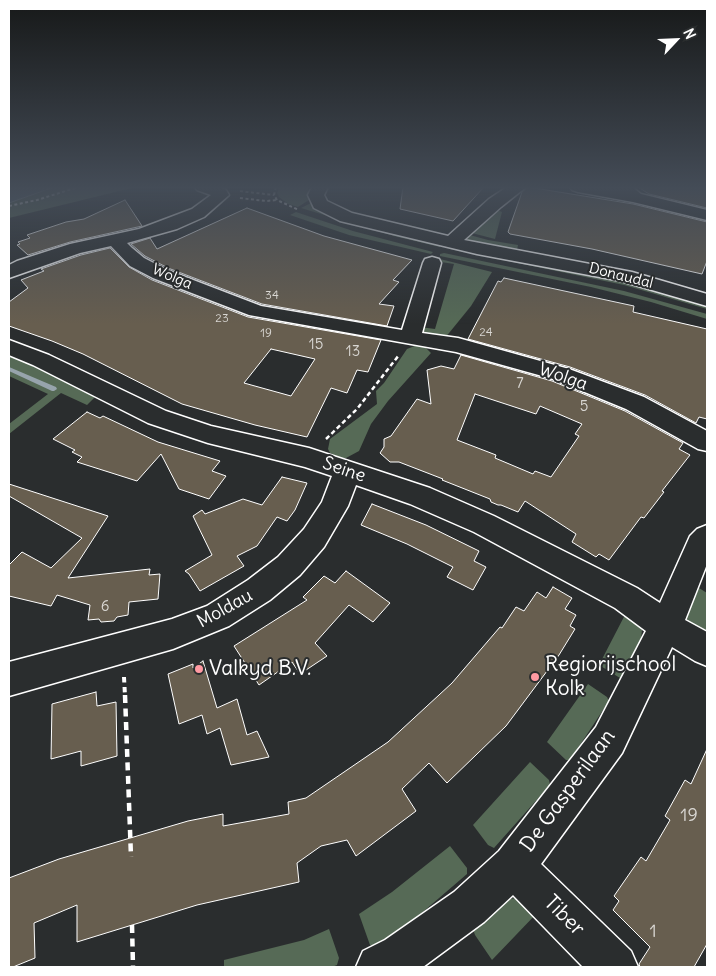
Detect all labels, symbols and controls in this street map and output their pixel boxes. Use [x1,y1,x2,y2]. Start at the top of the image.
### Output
north arrow [651,15,701,65]
text: N [679,25,700,42]
street label: Donaudal [587,259,655,293]
street label: Wolga [149,261,195,293]
house number: 34 [265,289,279,303]
house number: 23 [215,312,229,326]
house number: 24 [479,326,493,340]
house number: 19 [260,327,272,341]
house number: 15 [309,336,323,354]
house number: 13 [346,343,360,361]
street label: Wolga [536,359,590,395]
house number: 7 [516,375,524,393]
house number: 5 [580,398,588,416]
street label: Seine [320,453,368,487]
street label: Moldau [194,585,256,633]
house number: 6 [101,598,109,616]
place label: Regiorijschool Kolk [545,652,676,702]
place label: Valkyd B.V. [209,656,311,682]
marker: Valkyd B.V. [193,663,205,675]
marker: Regiorijschool Kolk [529,671,541,683]
street label: De Gasperilaan [515,725,621,857]
house number: 19 [680,805,698,827]
street label: Tiber [538,890,590,942]
house number: 1 [649,921,657,943]

